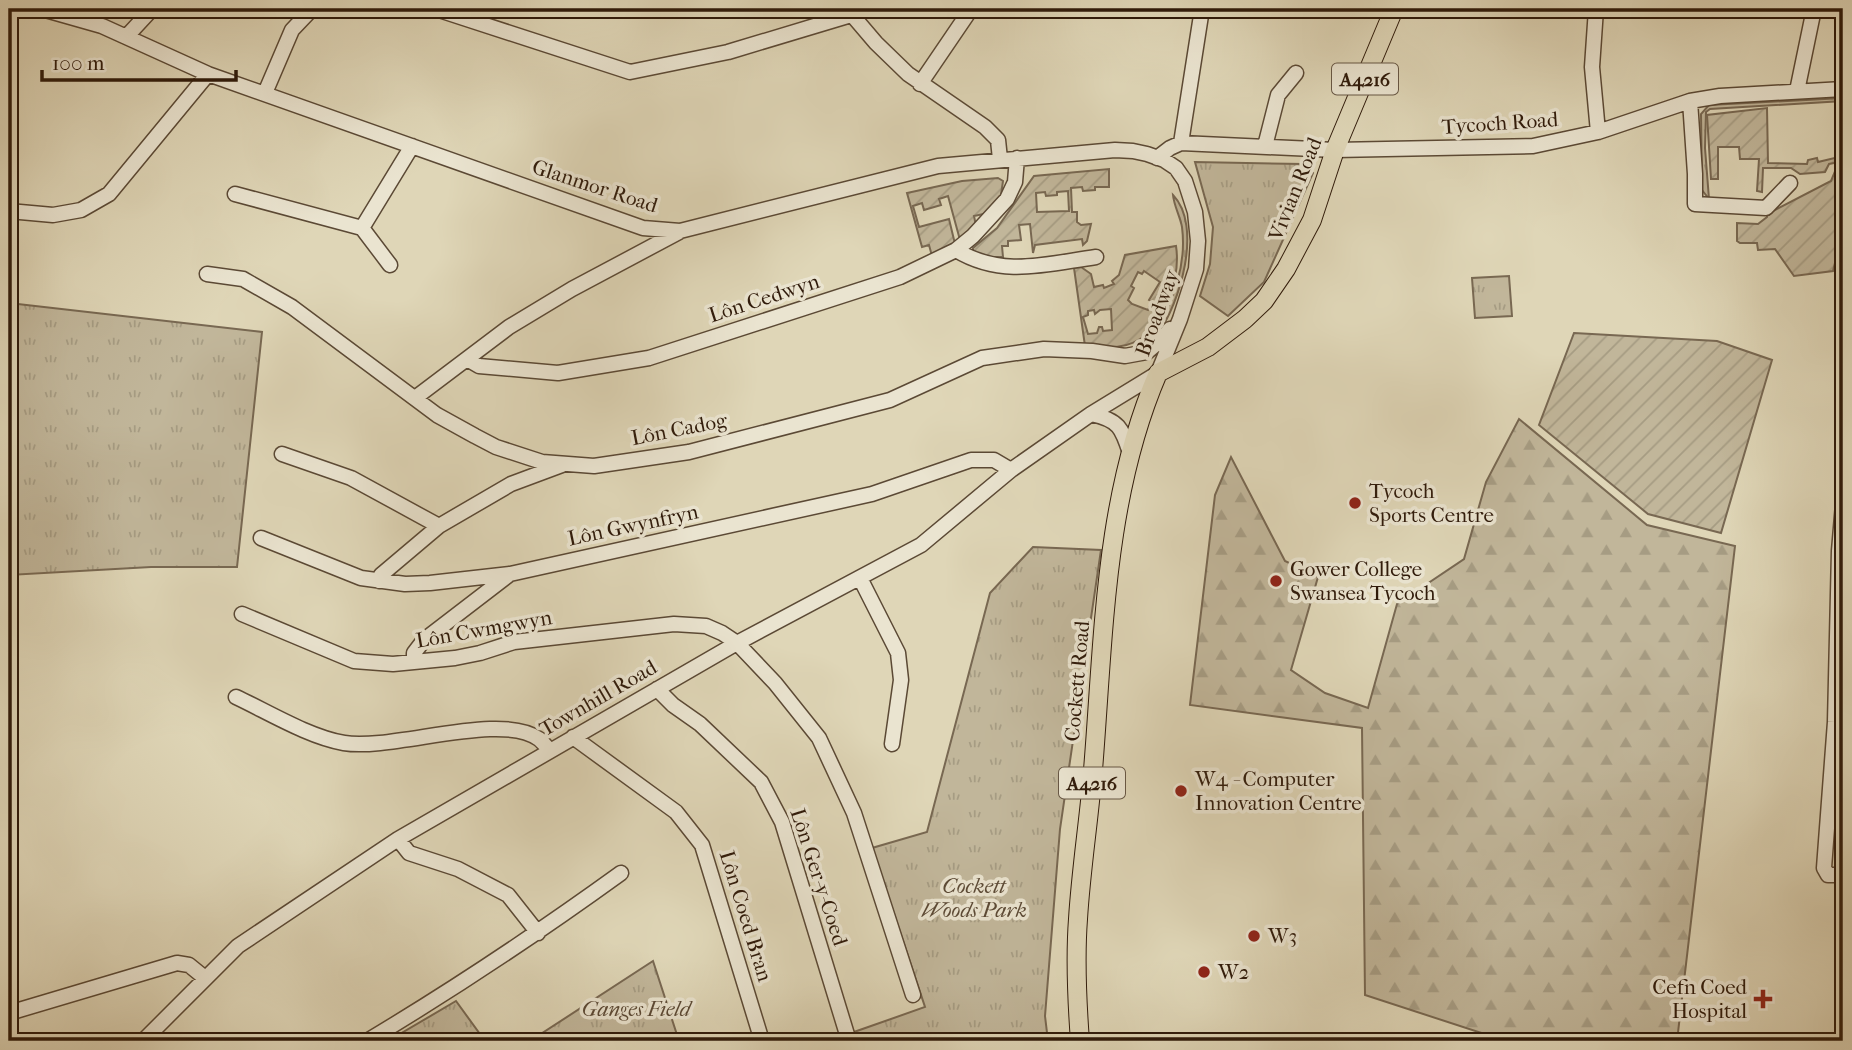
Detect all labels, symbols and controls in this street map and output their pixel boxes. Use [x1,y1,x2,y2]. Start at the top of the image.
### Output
scale bar [42,38,236,82]
text: 100 m [52,51,105,75]
road number: A4216 [1332,64,1398,94]
street label: Tycoch Road [1441,107,1560,139]
street label: Vivian Road [1263,133,1327,245]
street label: Glanmor Road [529,154,661,218]
street label: Broadway [1130,266,1184,359]
street label: Lôn Cedwyn [706,269,822,327]
street label: Lôn Cadog [629,408,730,450]
place label: Tycoch Sports Centre [1369,479,1494,527]
marker: Tycoch Sports Centre [1347,495,1363,511]
street label: Lôn Gwynfryn [566,499,700,551]
place label: Gower College Swansea Tycoch [1290,557,1436,605]
marker: Gower College Swansea Tycoch [1268,573,1284,589]
street label: Lôn Cwmgwyn [414,605,554,653]
street label: Cockett Road [1060,619,1094,742]
street label: Townhill Road [535,655,661,741]
place label: W4 - Computer Innovation Centre [1194,767,1362,815]
road number: A4216 [1059,768,1125,798]
marker: W4 - Computer Innovation Centre [1173,783,1189,799]
street label: Lôn Ger-y-Coed [786,805,853,949]
street label: Lôn Coed Bran [715,848,777,984]
park label: Cockett Woods Park [921,874,1027,922]
place label: W3 [1267,924,1297,948]
marker: W3 [1246,928,1262,944]
place label: W2 [1217,960,1250,984]
marker: W2 [1196,964,1212,980]
place label: Cefn Coed Hospital [1652,975,1748,1023]
marker: Cefn Coed Hospital [1753,989,1773,1009]
park label: Ganges Field [582,997,693,1021]

